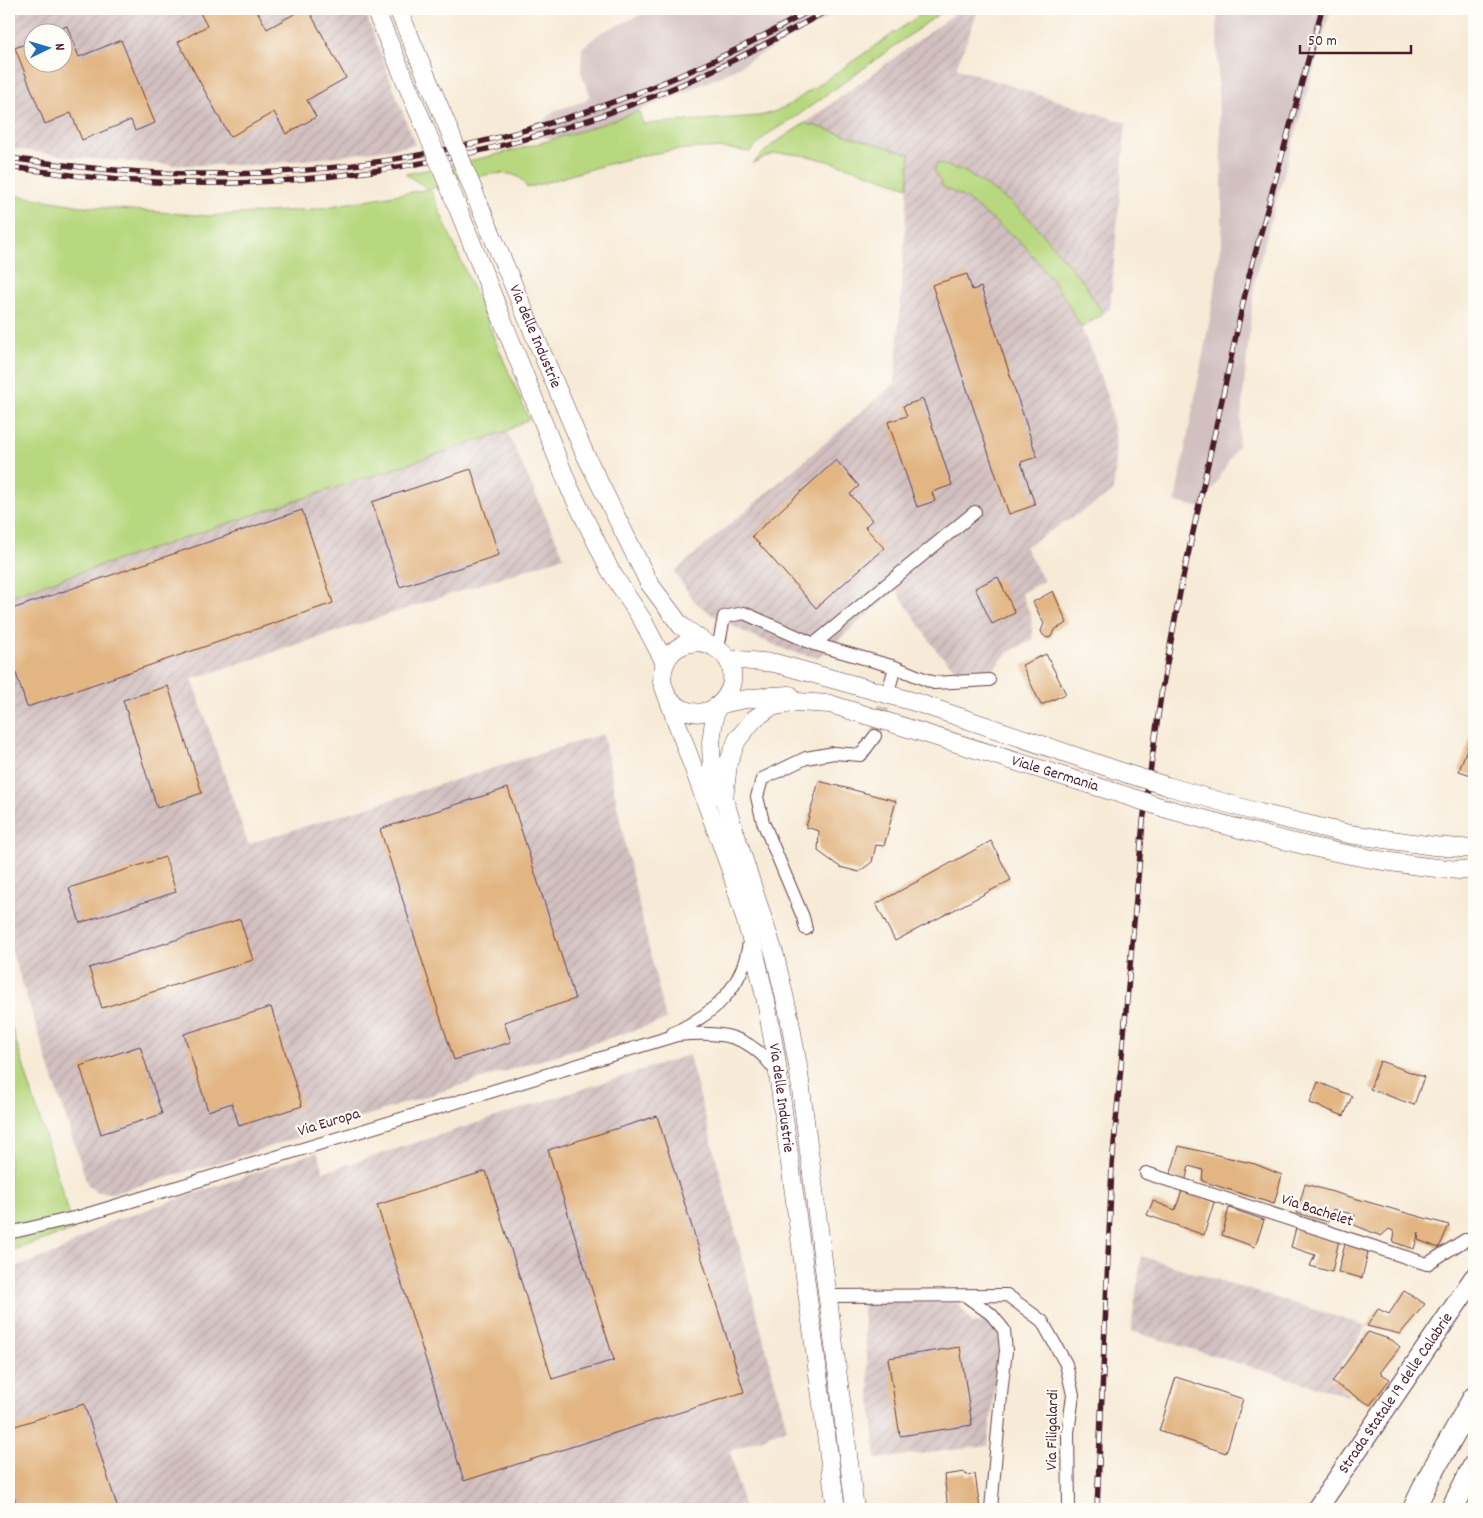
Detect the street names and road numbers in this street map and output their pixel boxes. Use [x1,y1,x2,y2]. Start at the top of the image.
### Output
street label: Via delle Industrie [503,281,567,392]
street label: Viale Germania [1009,749,1102,798]
street label: Via delle Industrie [762,1042,800,1154]
street label: Via Europa [295,1103,363,1143]
street label: Via Bachelet [1278,1189,1356,1233]
street label: Strada Statale 19 delle Calabrie [1333,1308,1459,1478]
street label: Via Filigalardi [1041,1389,1065,1471]

